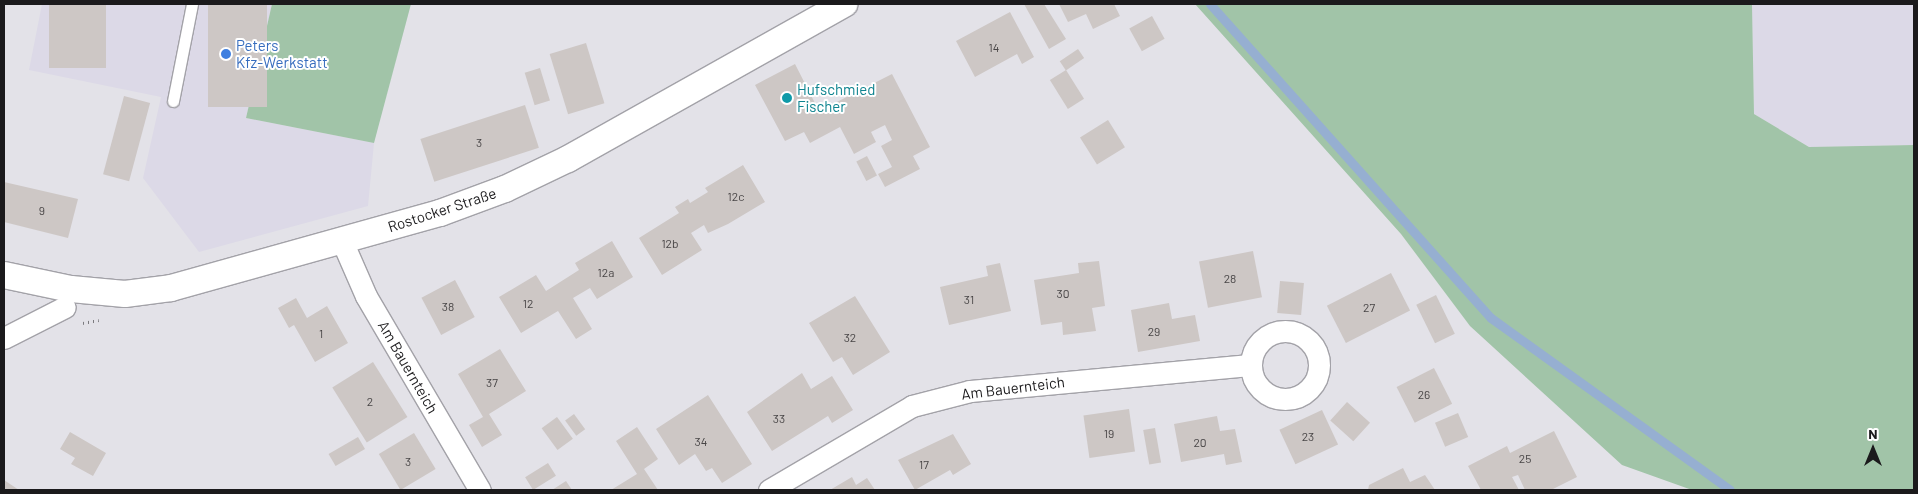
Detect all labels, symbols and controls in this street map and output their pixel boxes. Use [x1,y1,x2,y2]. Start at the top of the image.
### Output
place label: Peters Kfz-Werkstatt [236,36,328,71]
house number: 14 [989,41,999,55]
marker: Peters Kfz-Werkstatt [220,48,232,60]
place label: Hufschmied Fischer [797,80,875,115]
marker: Hufschmied Fischer [781,92,793,104]
house number: 3 [476,136,482,150]
street label: Rostocker Straße [385,184,499,236]
house number: 12c [728,190,744,204]
house number: 9 [39,204,45,218]
house number: 12b [661,237,679,251]
house number: 12a [598,266,614,280]
house number: 28 [1224,272,1236,286]
house number: 30 [1057,287,1069,301]
house number: 31 [964,293,974,307]
house number: 12 [523,297,533,311]
house number: 38 [442,300,454,314]
house number: 27 [1363,301,1375,315]
street label: Am Bauernteich [374,317,442,417]
house number: 29 [1148,325,1160,339]
house number: 1 [319,327,323,341]
house number: 32 [844,331,856,345]
street label: Am Bauernteich [960,373,1066,403]
house number: 37 [486,376,498,390]
house number: 26 [1418,388,1430,402]
house number: 2 [367,395,373,409]
house number: 33 [773,412,785,426]
north arrow [1848,424,1898,474]
text: N [1868,425,1878,442]
house number: 19 [1104,427,1114,441]
house number: 23 [1302,430,1314,444]
house number: 34 [695,435,707,449]
house number: 20 [1193,436,1207,450]
house number: 25 [1519,452,1531,466]
house number: 3 [405,455,411,469]
house number: 17 [919,458,929,472]

